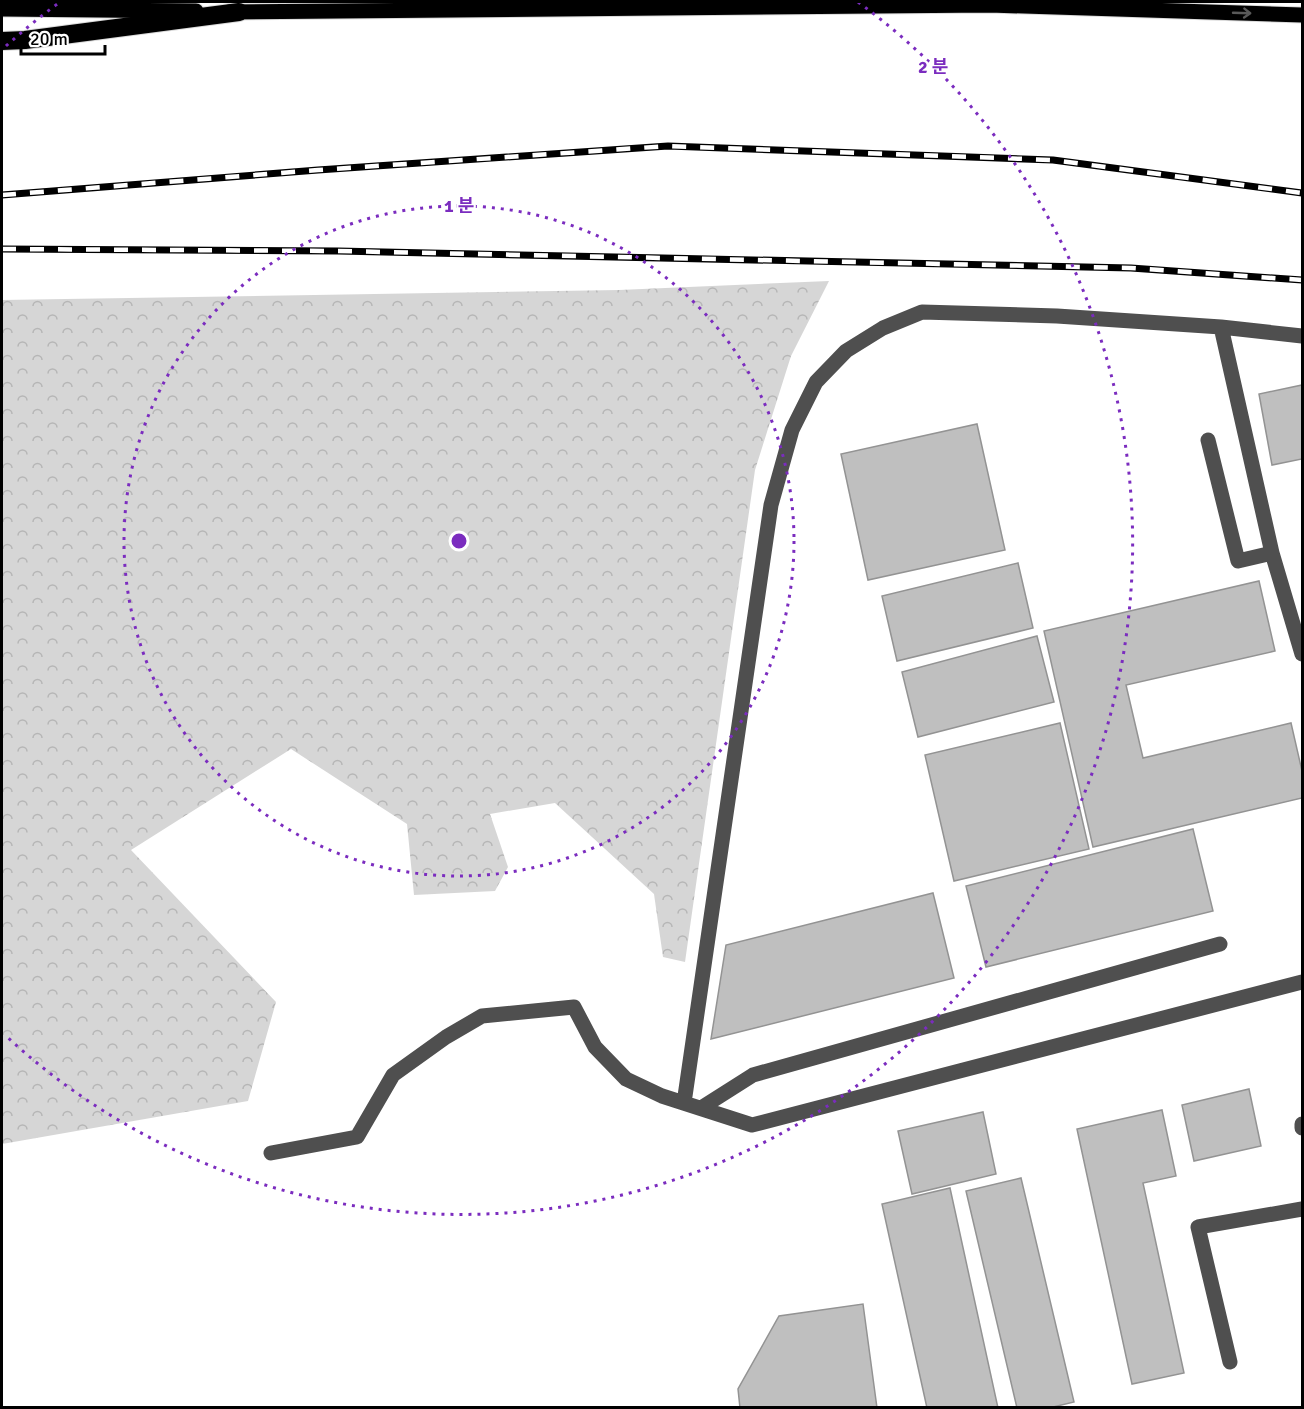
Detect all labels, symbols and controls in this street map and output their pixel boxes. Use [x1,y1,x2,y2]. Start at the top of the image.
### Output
one-way arrow [1232,7,1252,19]
scale bar [21,18,105,56]
text: 20 m [30,28,68,50]
text: 2 분 [918,56,949,78]
text: 1 분 [444,195,475,217]
centre of rings [449,531,469,551]

